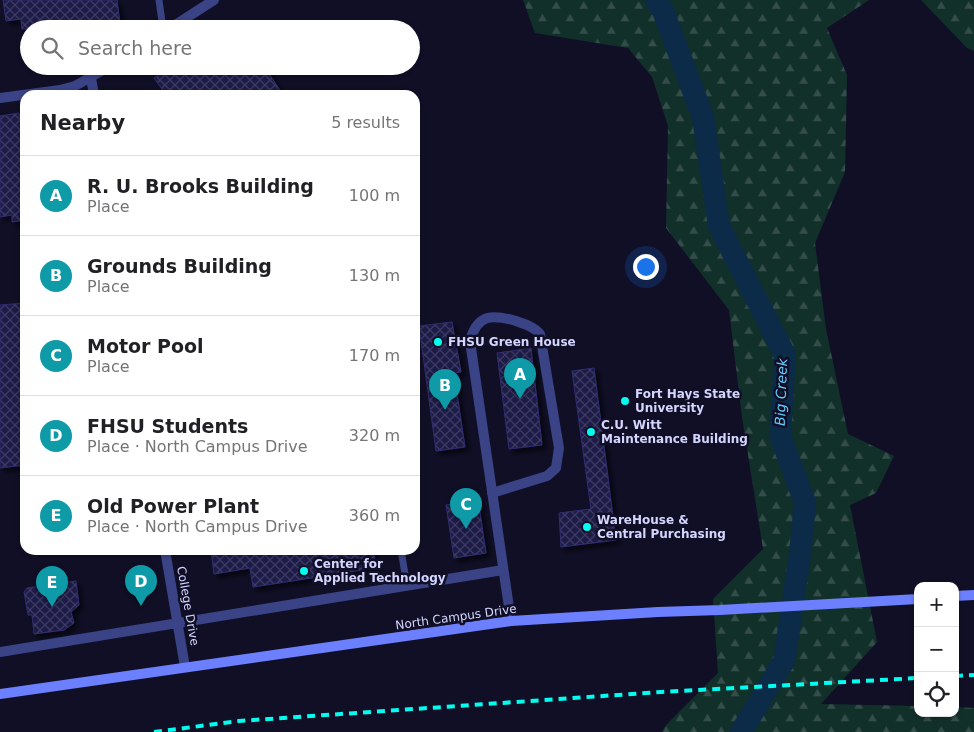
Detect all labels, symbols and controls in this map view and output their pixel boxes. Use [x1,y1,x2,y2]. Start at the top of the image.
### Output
search box [20,20,420,75]
icon: search [38,34,66,62]
text: Search here [78,37,192,59]
text: Nearby [40,111,125,135]
text: 5 results [331,113,400,132]
text: R. U. Brooks Building [87,175,314,197]
text: A [50,186,62,205]
text: 100 m [349,186,400,205]
text: Place [87,197,130,216]
your location [633,254,659,280]
text: Grounds Building [87,255,272,277]
text: B [50,266,62,285]
text: 130 m [349,266,400,285]
text: Place [87,277,130,296]
text: Motor Pool [87,335,204,357]
place label: FHSU Green House [448,335,576,349]
marker: FHSU Green House [432,336,444,348]
text: C [50,346,62,365]
text: 170 m [349,346,400,365]
text: Place [87,357,130,376]
water label: Big Creek [772,357,790,426]
pin: A [504,358,536,399]
pin: B [429,369,461,410]
place label: Fort Hays State University [635,387,740,415]
marker: Fort Hays State University [619,395,631,407]
text: FHSU Students [87,415,248,437]
place label: C.U. Witt Maintenance Building [601,418,748,446]
text: D [49,426,63,445]
text: 320 m [349,426,400,445]
marker: C.U. Witt Maintenance Building [585,426,597,438]
text: Place · North Campus Drive [87,437,308,456]
pin: C [450,488,482,529]
text: Old Power Plant [87,495,259,517]
text: E [51,506,61,525]
text: 360 m [349,506,400,525]
place label: WareHouse & Central Purchasing [597,513,726,541]
text: Place · North Campus Drive [87,517,308,536]
marker: WareHouse & Central Purchasing [581,521,593,533]
place label: Center for Applied Technology [314,557,446,585]
pin: D [125,565,157,606]
street label: College Drive [174,565,202,647]
marker: Center for Applied Technology [298,565,310,577]
pin: E [36,566,68,607]
map controls [914,582,959,717]
button: + [914,582,959,627]
street label: North Campus Drive [395,602,517,632]
button: − [914,627,959,672]
button: locate [914,672,959,717]

